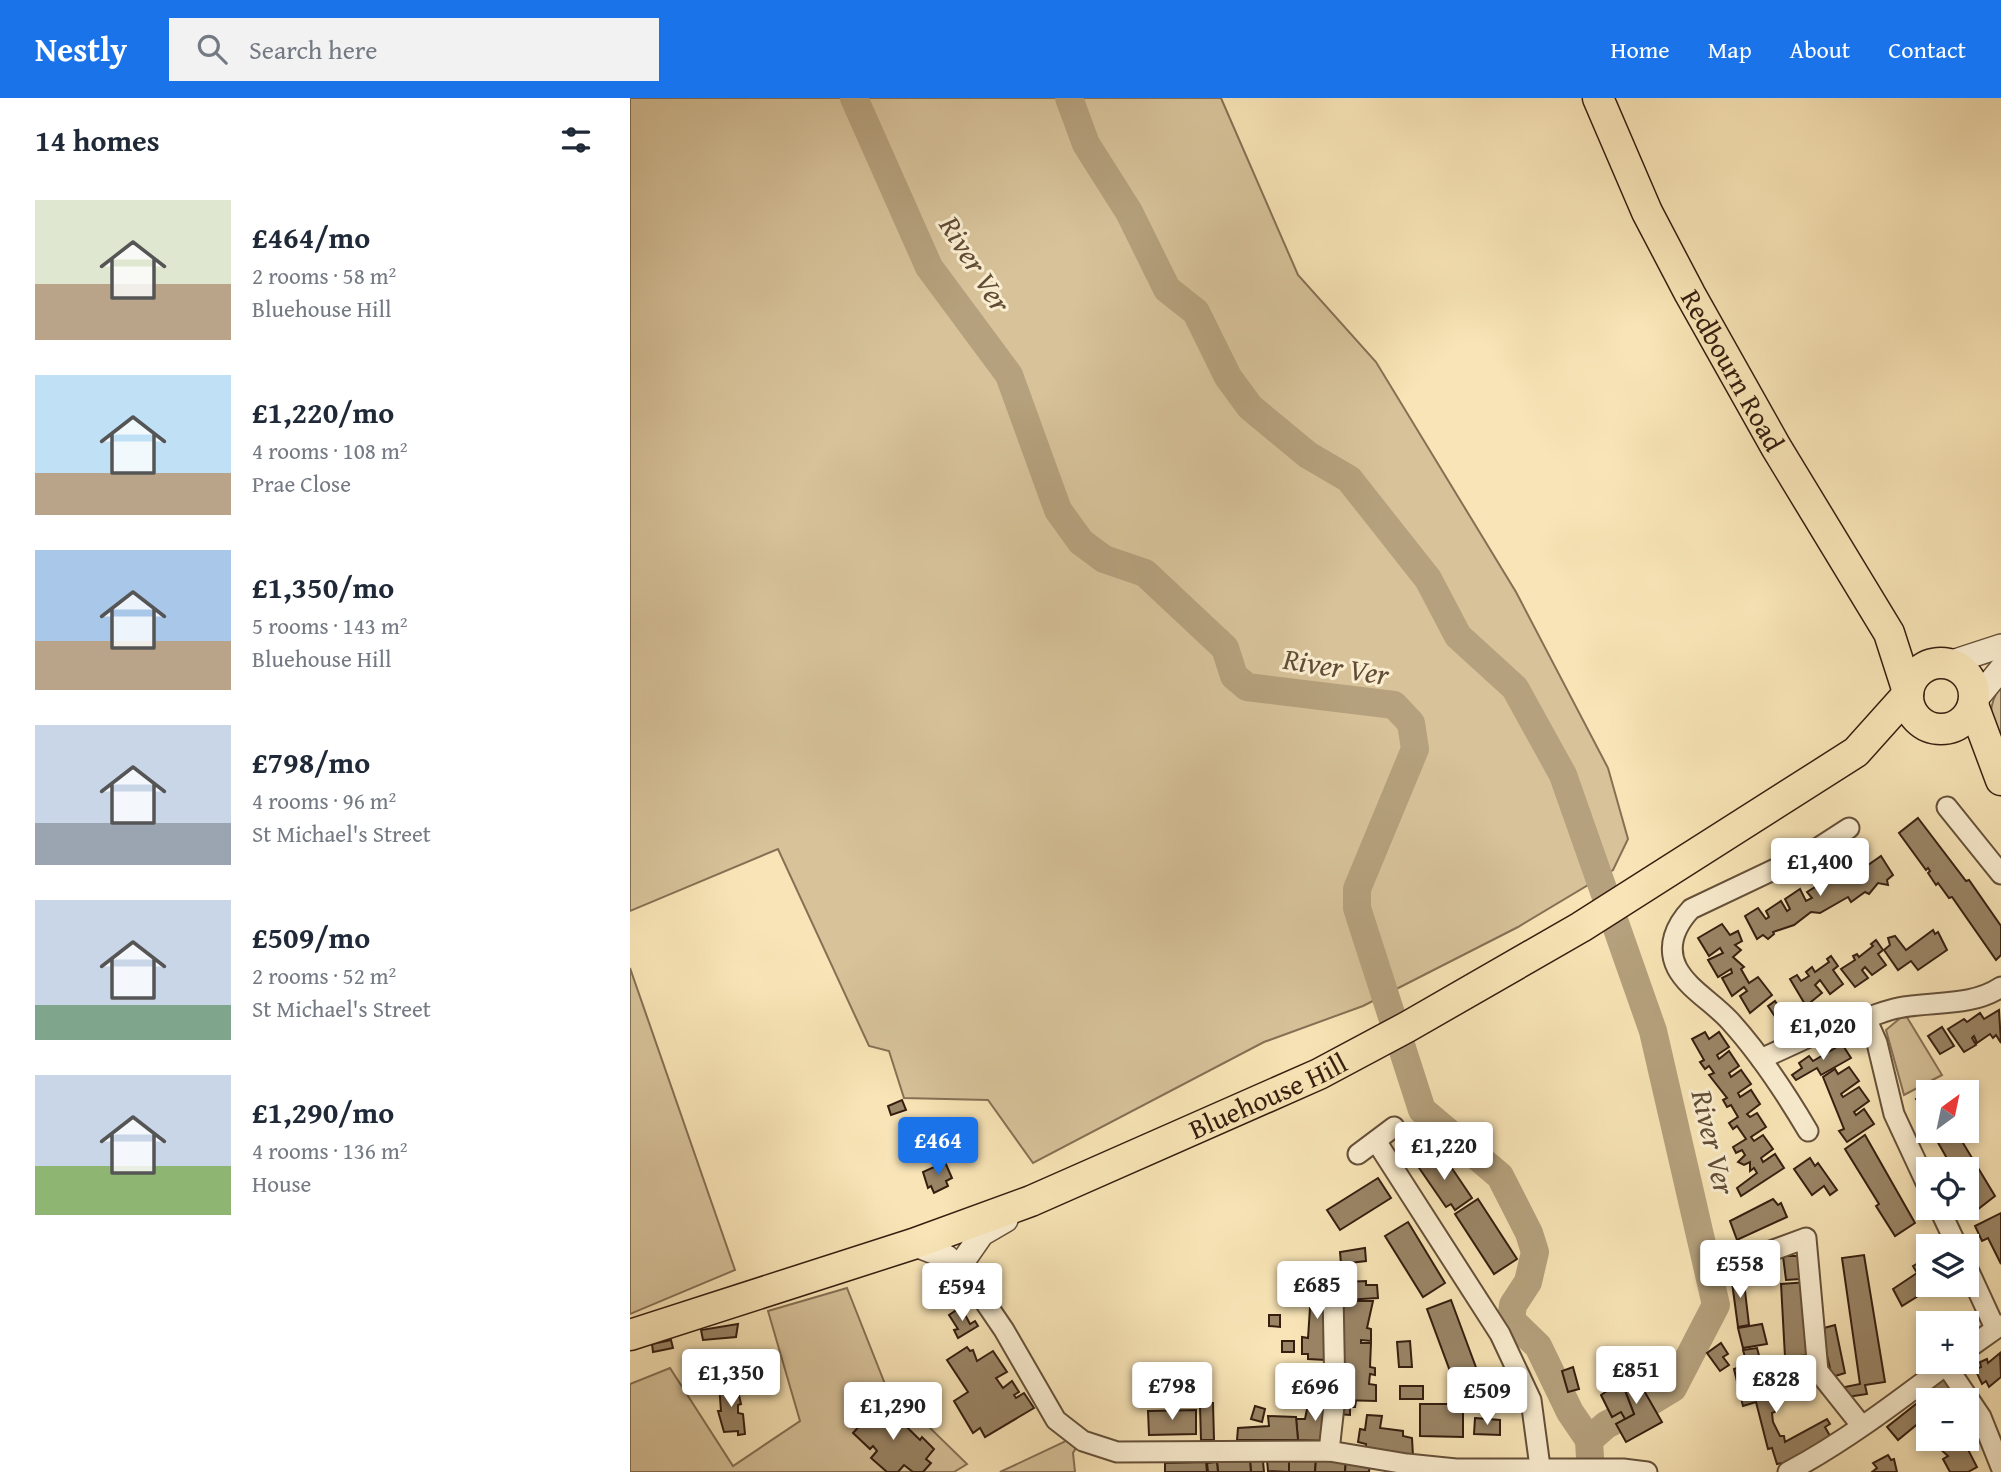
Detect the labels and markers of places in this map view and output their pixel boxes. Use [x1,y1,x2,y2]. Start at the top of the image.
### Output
pin: £1,400 [1763,838,1877,898]
pin: £1,020 [1766,1002,1880,1062]
pin: £464 [897,1118,979,1177]
pin: £1,220 [1387,1122,1501,1182]
pin: £558 [1699,1240,1781,1300]
pin: £685 [1276,1262,1358,1321]
pin: £594 [921,1264,1003,1323]
pin: £851 [1595,1346,1677,1406]
pin: £1,350 [674,1350,788,1409]
pin: £828 [1735,1356,1817,1415]
pin: £798 [1131,1362,1213,1422]
pin: £696 [1274,1364,1356,1423]
pin: £509 [1446,1368,1528,1427]
pin: £1,290 [836,1382,950,1442]

